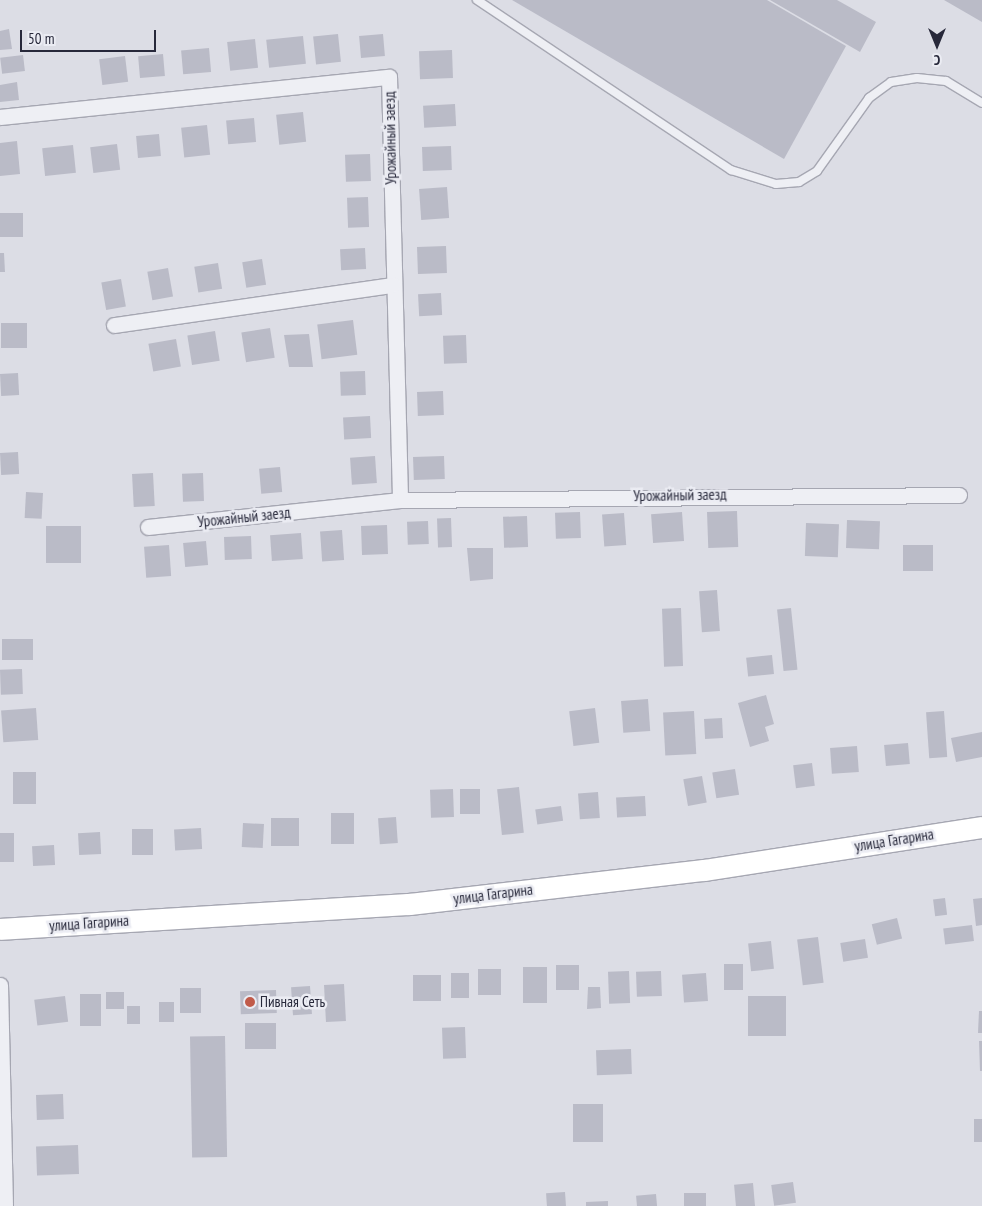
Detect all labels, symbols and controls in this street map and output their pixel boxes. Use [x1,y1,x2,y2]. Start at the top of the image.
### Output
scale bar [22,20,159,52]
north arrow [912,20,962,70]
text: 50 m [28,29,54,48]
text: С [934,51,940,69]
street label: Урожайный заезд [380,91,400,185]
street label: Урожайный заезд [633,485,727,505]
street label: Урожайный заезд [197,503,291,531]
street label: улица Гагарина [853,825,935,855]
street label: улица Гагарина [452,880,534,908]
street label: улица Гагарина [48,911,130,935]
place label: Пивная Сеть [260,993,325,1011]
marker: Пивная Сеть [244,996,256,1008]

